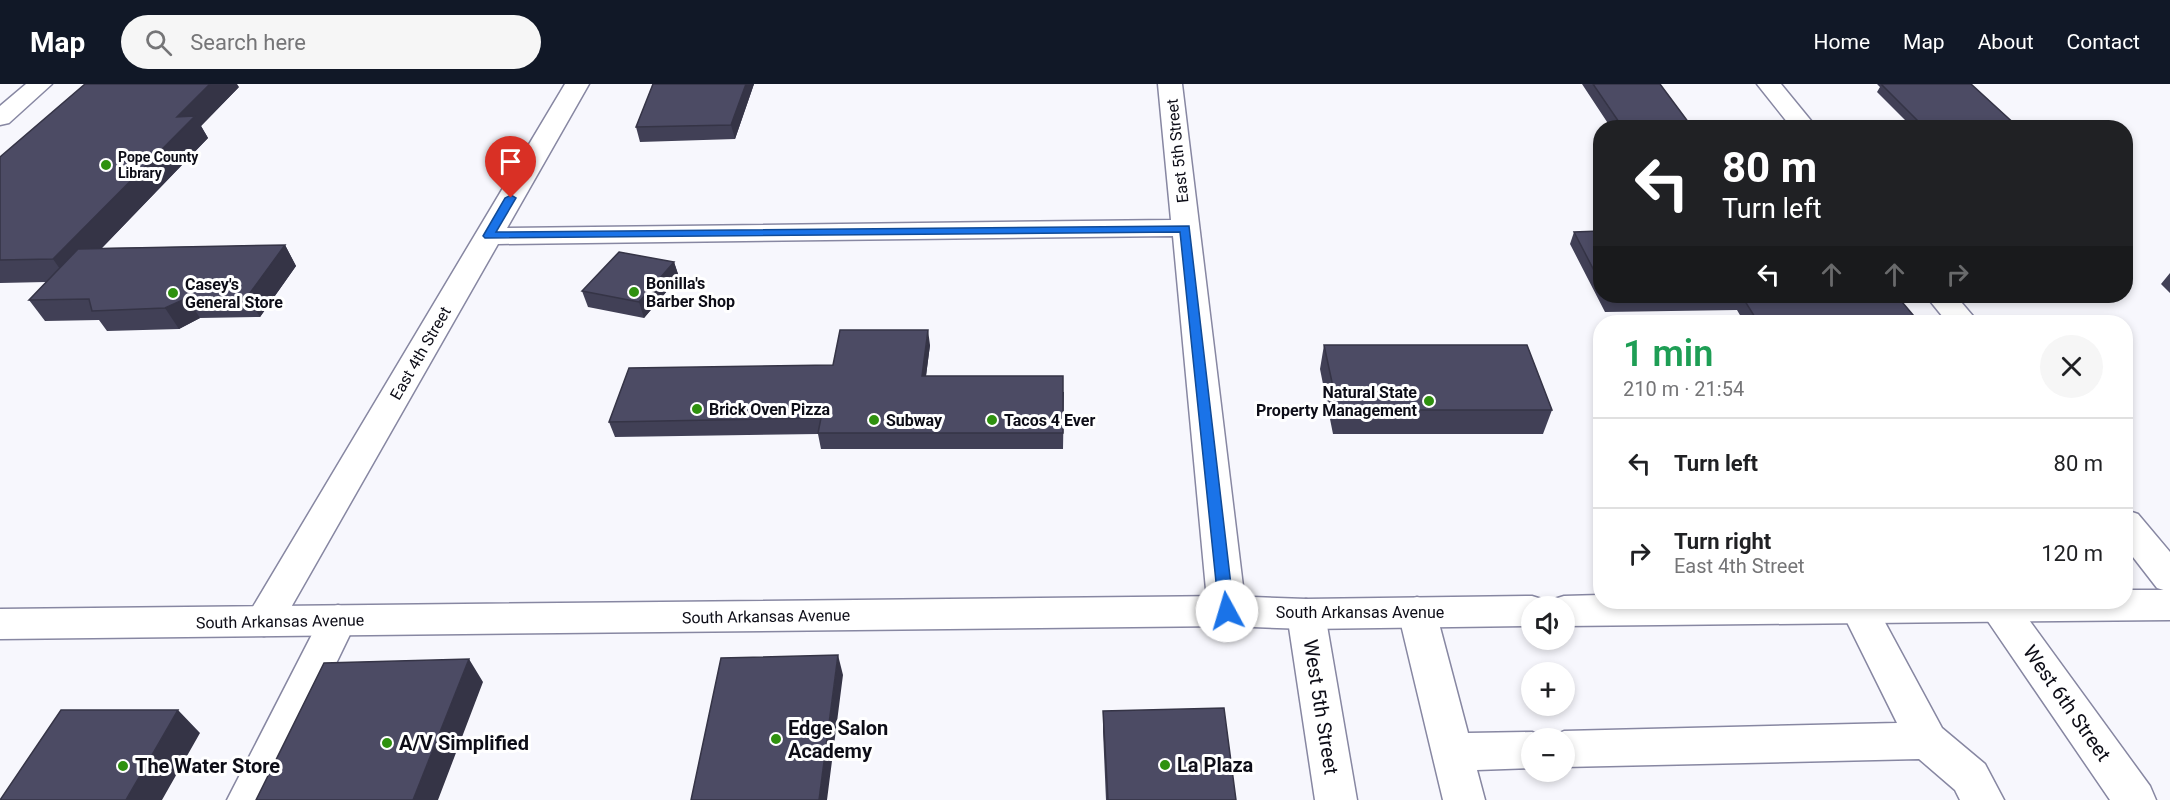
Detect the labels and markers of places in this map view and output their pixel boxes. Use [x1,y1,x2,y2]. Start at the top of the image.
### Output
pin [485,136,536,198]
place label: Pope County Library [118,149,199,181]
marker: Pope County Library [99,158,113,172]
place label: Bonilla's Barber Shop [646,274,735,311]
place label: Casey's General Store [185,275,283,312]
marker: Bonilla's Barber Shop [627,285,641,299]
marker: Casey's General Store [166,286,180,300]
place label: Natural State Property Management [1256,383,1418,420]
marker: Natural State Property Management [1422,394,1436,408]
place label: Brick Oven Pizza [709,400,831,419]
marker: Brick Oven Pizza [690,402,704,416]
place label: Subway [886,411,943,430]
place label: Tacos 4 Ever [1004,411,1095,430]
marker: Subway [867,413,881,427]
marker: Tacos 4 Ever [985,413,999,427]
place label: Edge Salon Academy [788,716,888,763]
place label: A/V Simplified [399,731,529,755]
marker: Edge Salon Academy [769,732,783,746]
marker: A/V Simplified [380,736,394,750]
place label: La Plaza [1177,753,1254,777]
place label: The Water Store [135,754,280,778]
marker: La Plaza [1158,758,1172,772]
marker: The Water Store [116,759,130,773]

